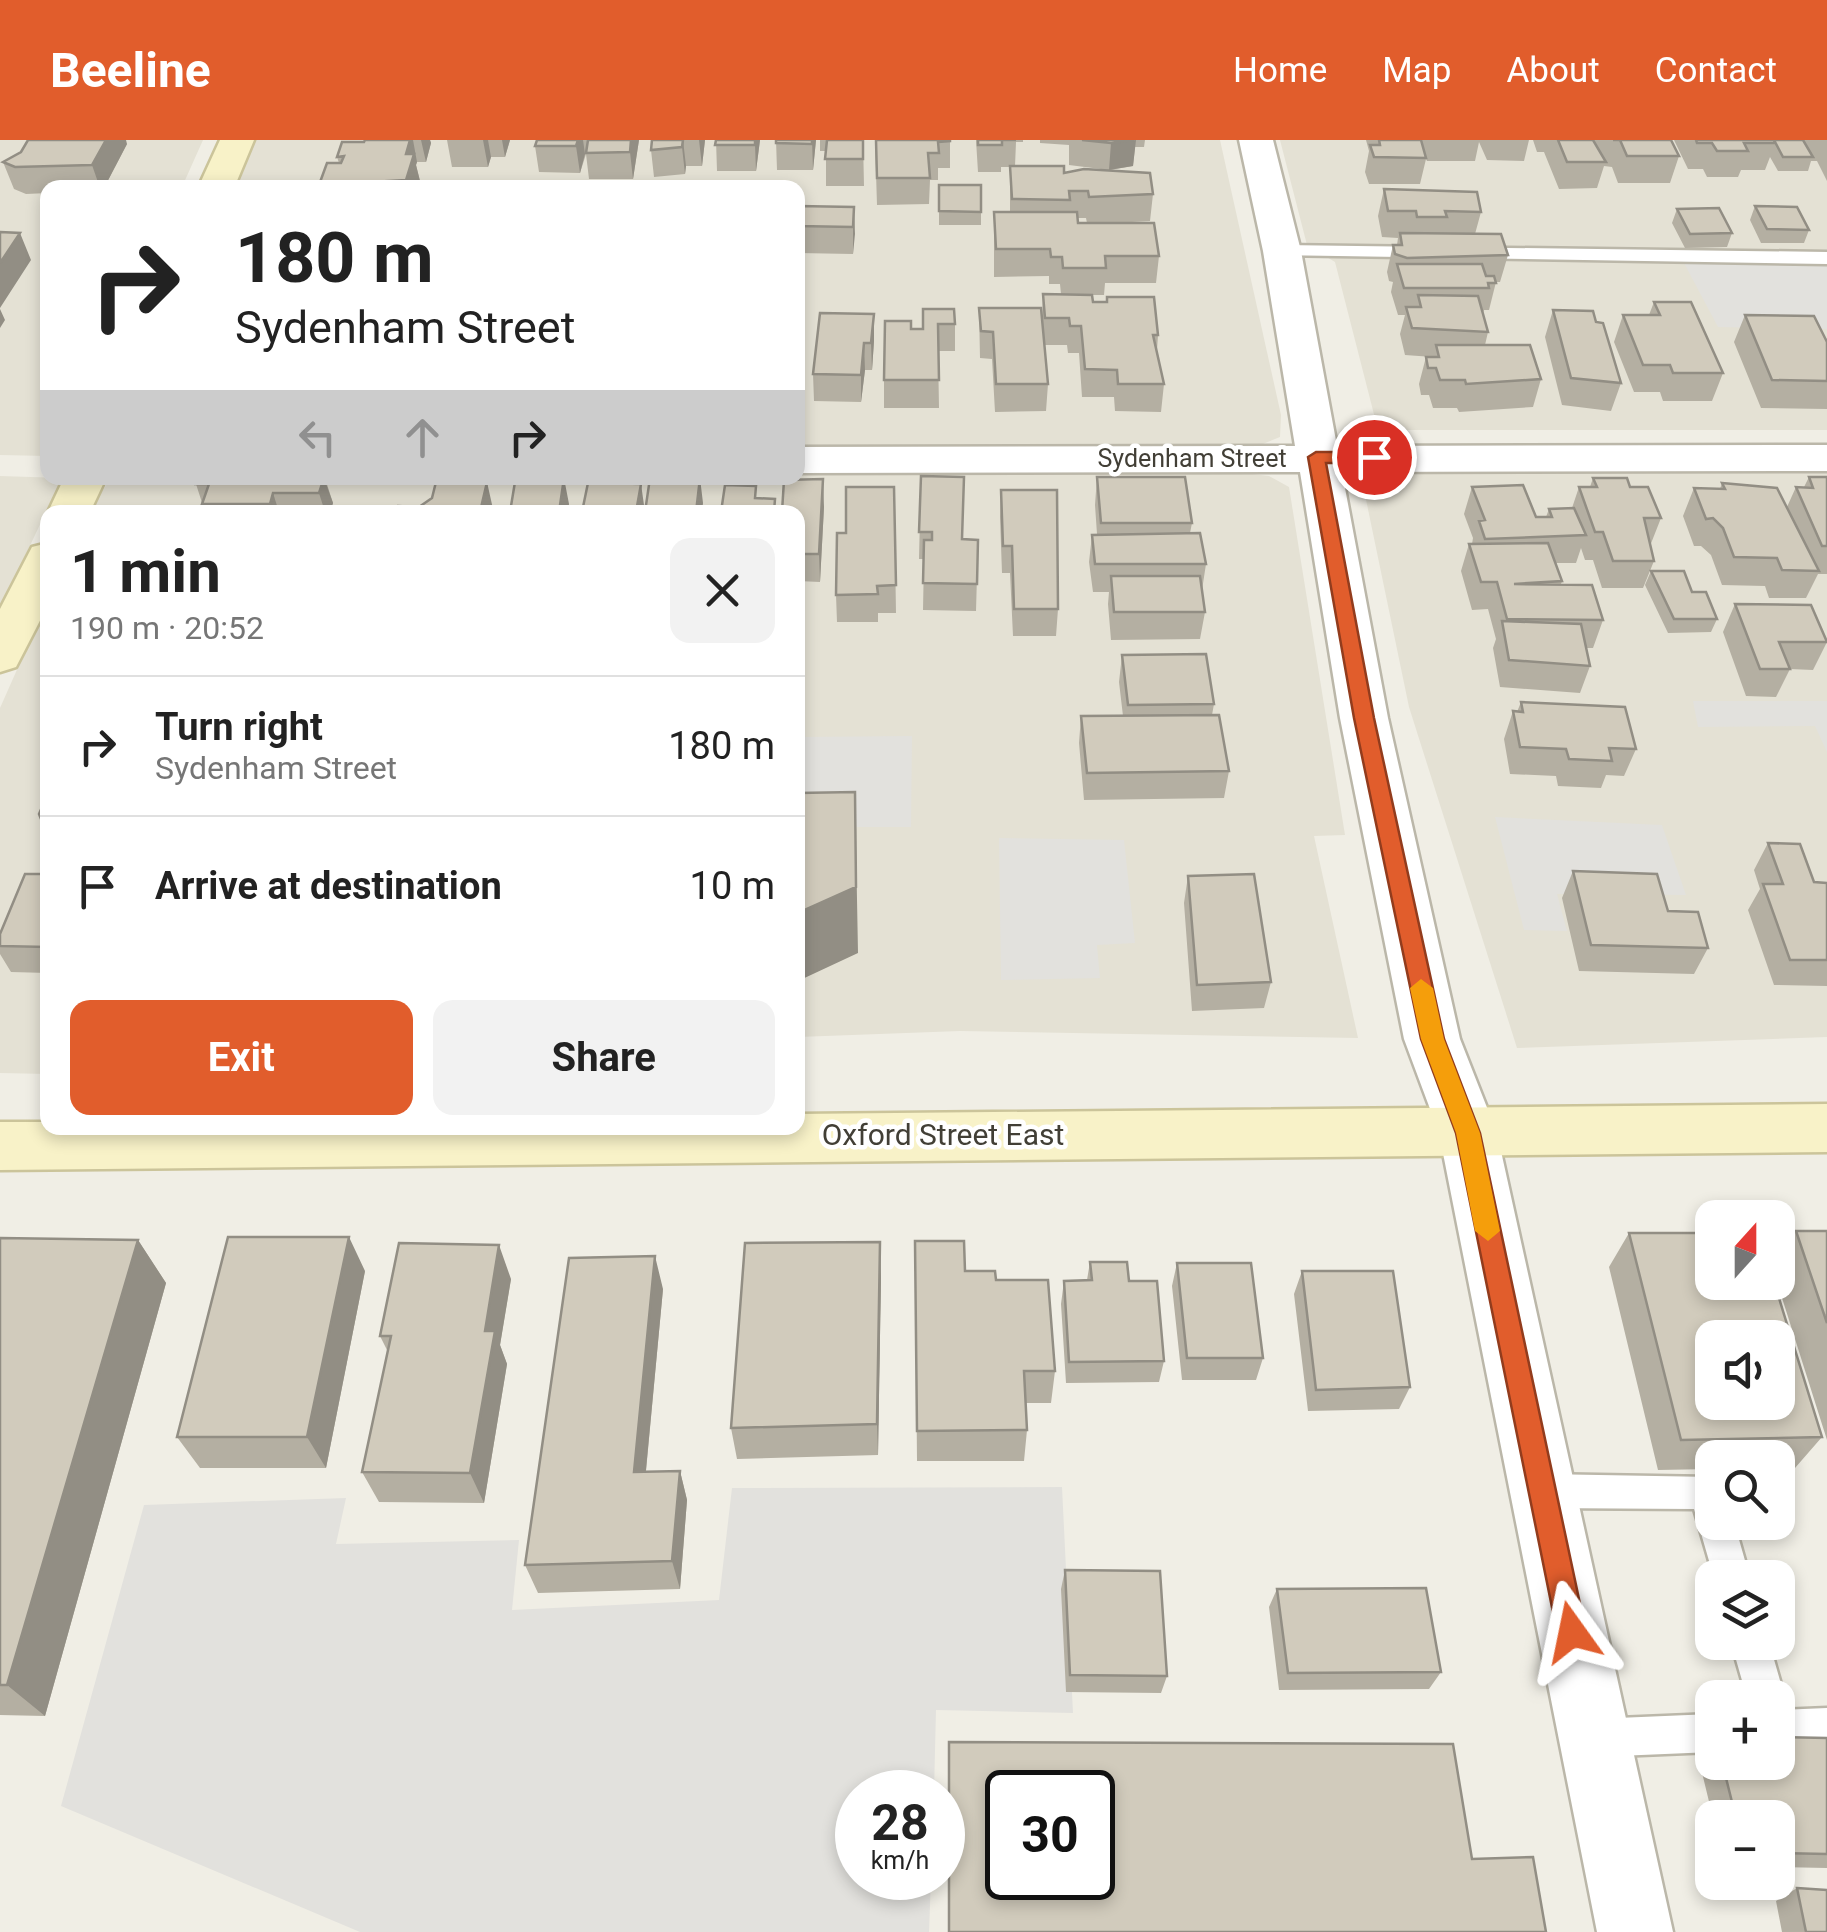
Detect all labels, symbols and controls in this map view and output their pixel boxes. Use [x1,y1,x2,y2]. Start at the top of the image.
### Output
text: Beeline [50,42,211,99]
text: Home [1233,50,1327,91]
text: Map [1382,50,1451,91]
text: About [1506,50,1600,91]
text: Contact [1655,50,1777,91]
text: 180 m [235,217,434,299]
icon: right [70,220,200,350]
text: Sydenham Street [235,301,575,354]
icon: left [290,410,345,465]
icon: ahead [395,410,450,465]
icon: right [500,410,555,465]
pin [1332,415,1417,500]
icon: arrive [1347,430,1402,485]
street label: Sydenham Street [1097,444,1287,473]
text: 1 min [70,536,221,607]
button: close [670,538,775,643]
text: 190 m · 20:52 [70,609,264,647]
text: Turn right [155,705,323,749]
icon: right [70,719,125,774]
text: 180 m [668,724,775,768]
text: Sydenham Street [155,749,397,787]
icon: arrive [70,859,125,914]
text: Arrive at destination [155,864,502,908]
text: 10 m [690,864,775,908]
button: Exit [70,1000,413,1115]
button: Share [433,1000,775,1115]
street label: Oxford Street East [822,1117,1064,1152]
north arrow [1695,1200,1795,1300]
map controls [1695,1200,1795,1900]
button: sound [1695,1320,1795,1420]
button: search [1695,1440,1795,1540]
button: layers [1695,1560,1795,1660]
position arrow [1520,1580,1624,1684]
button: + [1695,1680,1795,1780]
speed limit sign: 30 [985,1770,1115,1900]
text: 28 [871,1794,929,1852]
button: − [1695,1800,1795,1900]
text: km/h [871,1846,929,1875]

